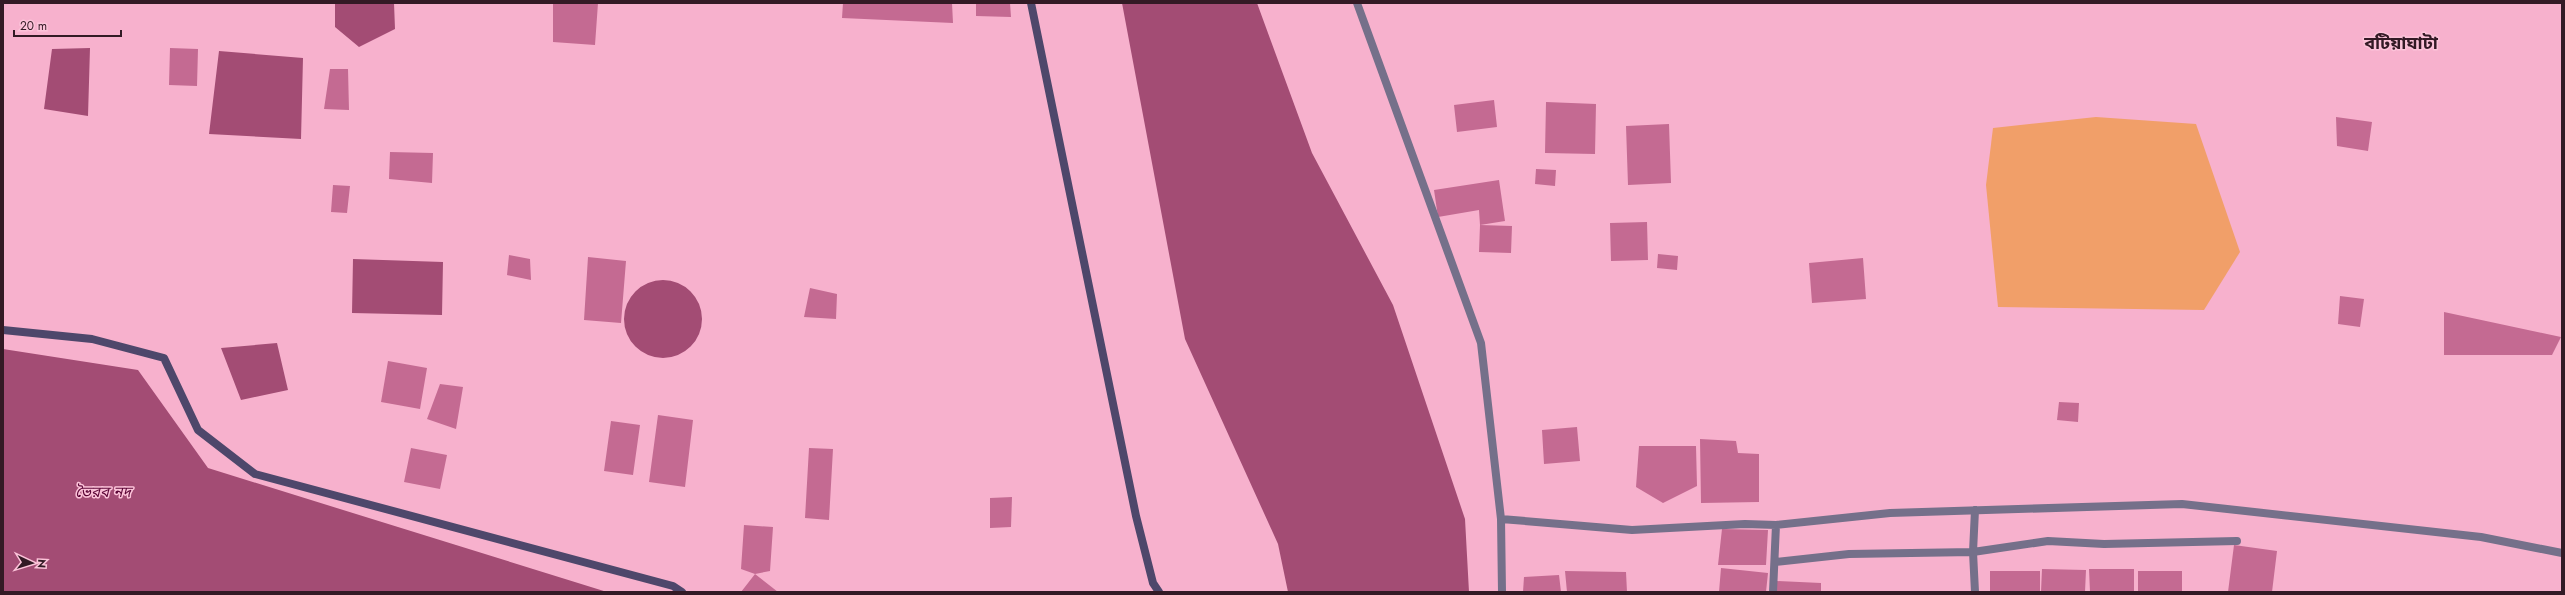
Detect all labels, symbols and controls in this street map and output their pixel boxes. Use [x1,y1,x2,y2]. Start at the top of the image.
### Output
scale bar [14,12,121,38]
text: 20 m [20,17,47,35]
district label: বটিয়াঘাটা [2363,30,2439,56]
water label: ভৈরব নদ [75,481,134,503]
north arrow [12,543,52,583]
text: N [34,559,50,569]

